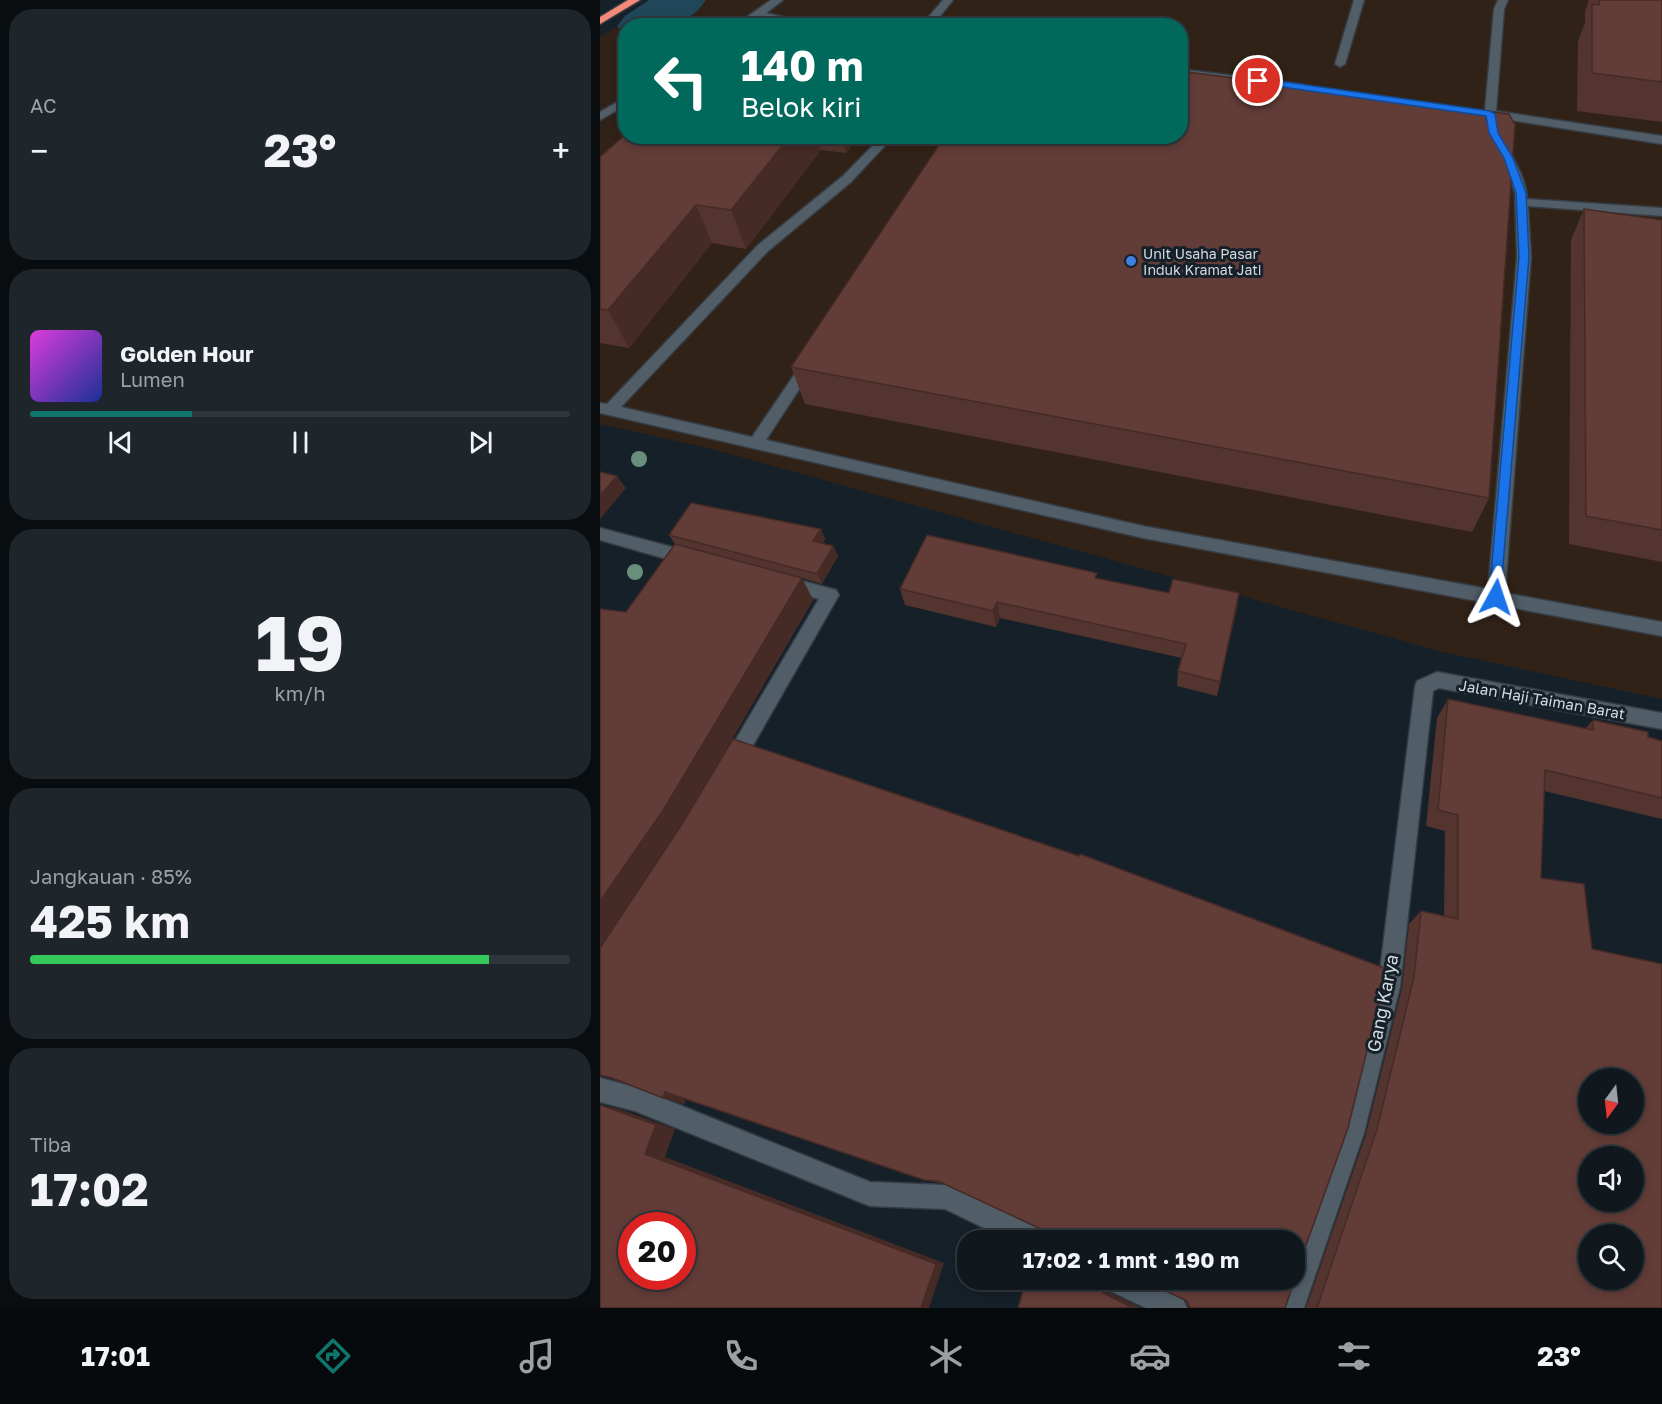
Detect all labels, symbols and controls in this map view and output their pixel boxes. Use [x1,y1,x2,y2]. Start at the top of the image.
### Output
text: 140 m [741,40,863,90]
icon: left [642,42,720,120]
pin [1232,55,1283,106]
icon: arrive [1241,64,1274,97]
text: Belok kiri [741,91,862,123]
text: AC [30,93,57,117]
text: 23° [264,123,336,177]
text: − [30,131,48,170]
text: + [552,131,570,170]
place label: Unit Usaha Pasar Induk Kramat Jati [1143,245,1262,278]
marker: Unit Usaha Pasar Induk Kramat Jati [1124,254,1138,268]
text: Golden Hour [120,340,254,367]
text: Lumen [120,367,185,391]
icon: previous [104,426,137,459]
icon: pause [284,426,317,459]
icon: next [464,426,497,459]
position arrow [1464,565,1528,629]
text: 19 [255,595,345,688]
street label: Jalan Haji Taiman Barat [1457,676,1627,722]
text: km/h [275,681,325,705]
text: Jangkauan · 85% [30,864,192,888]
text: 425 km [30,894,190,948]
street label: Gang Karya [1362,952,1402,1054]
north arrow [1578,1068,1644,1134]
map controls [1578,1068,1644,1290]
text: Tiba [30,1132,71,1156]
button: sound [1578,1146,1644,1212]
text: 17:02 [30,1162,149,1216]
speed limit sign: 20 [618,1212,696,1290]
button: search [1578,1224,1644,1290]
text: 17:02 · 1 mnt · 190 m [1023,1246,1239,1273]
icon: directions [312,1335,354,1377]
icon: music [516,1335,558,1377]
icon: phone [720,1335,762,1377]
icon: climate [925,1335,967,1377]
icon: car [1129,1335,1171,1377]
icon: filters [1333,1335,1375,1377]
text: 17:01 [81,1340,150,1372]
text: 23° [1537,1340,1581,1372]

